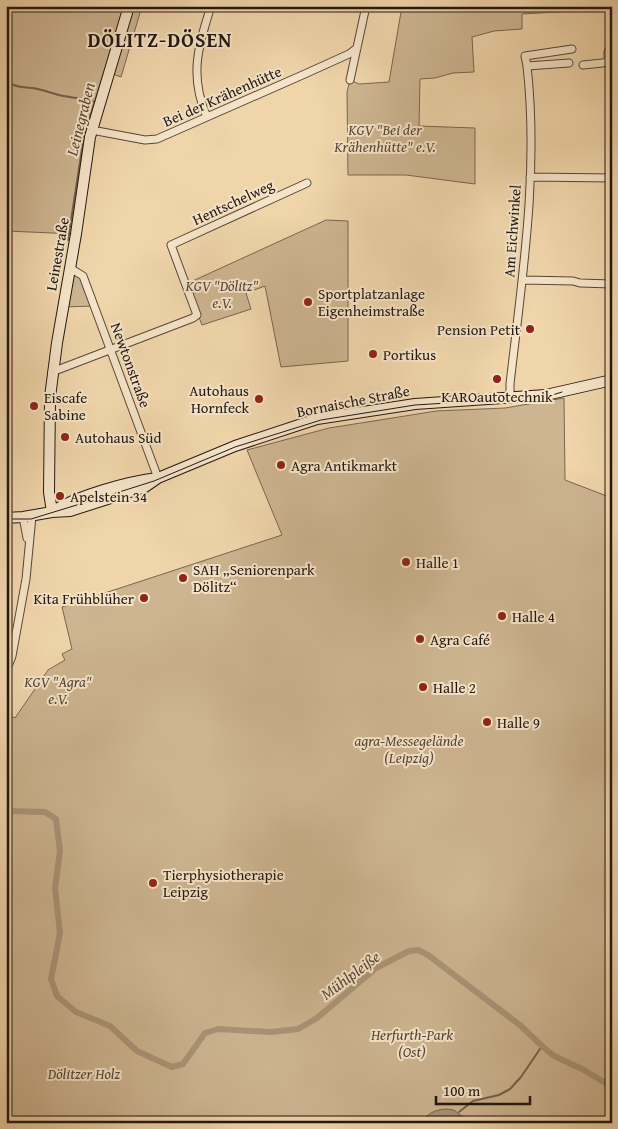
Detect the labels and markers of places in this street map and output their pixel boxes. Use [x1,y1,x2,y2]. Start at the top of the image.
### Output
place label: Sportplatzanlage Eigenheimstraße [318,283,425,321]
marker: Sportplatzanlage Eigenheimstraße [302,296,314,308]
place label: Pension Petit [437,319,521,340]
marker: Pension Petit [524,323,536,335]
place label: Portikus [383,344,436,365]
marker: Portikus [367,348,379,360]
marker: KAROautotechnik [491,373,503,385]
place label: Autohaus Hornfeck [189,380,249,418]
place label: KAROautotechnik [441,386,553,407]
place label: Eiscafe Sabine [44,387,87,425]
marker: Autohaus Hornfeck [253,393,265,405]
marker: Eiscafe Sabine [28,400,40,412]
place label: Autohaus Süd [75,427,162,448]
marker: Autohaus Süd [59,431,71,443]
place label: Agra Antikmarkt [291,455,398,476]
marker: Agra Antikmarkt [275,459,287,471]
place label: Apelstein 34 [70,486,147,507]
marker: Apelstein 34 [54,490,66,502]
place label: Halle 1 [416,552,459,573]
marker: Halle 1 [400,556,412,568]
place label: SAH „Seniorenpark Dölitz“ [193,559,315,597]
marker: SAH „Seniorenpark Dölitz“ [177,572,189,584]
place label: Kita Frühblüher [33,588,134,609]
marker: Kita Frühblüher [138,592,150,604]
place label: Halle 4 [512,606,555,627]
marker: Halle 4 [496,610,508,622]
place label: Agra Café [430,629,490,650]
marker: Agra Café [414,633,426,645]
place label: Halle 2 [433,677,476,698]
marker: Halle 2 [417,681,429,693]
place label: Halle 9 [497,712,540,733]
marker: Halle 9 [481,716,493,728]
place label: Tierphysiotherapie Leipzig [163,864,284,902]
marker: Tierphysiotherapie Leipzig [147,877,159,889]

